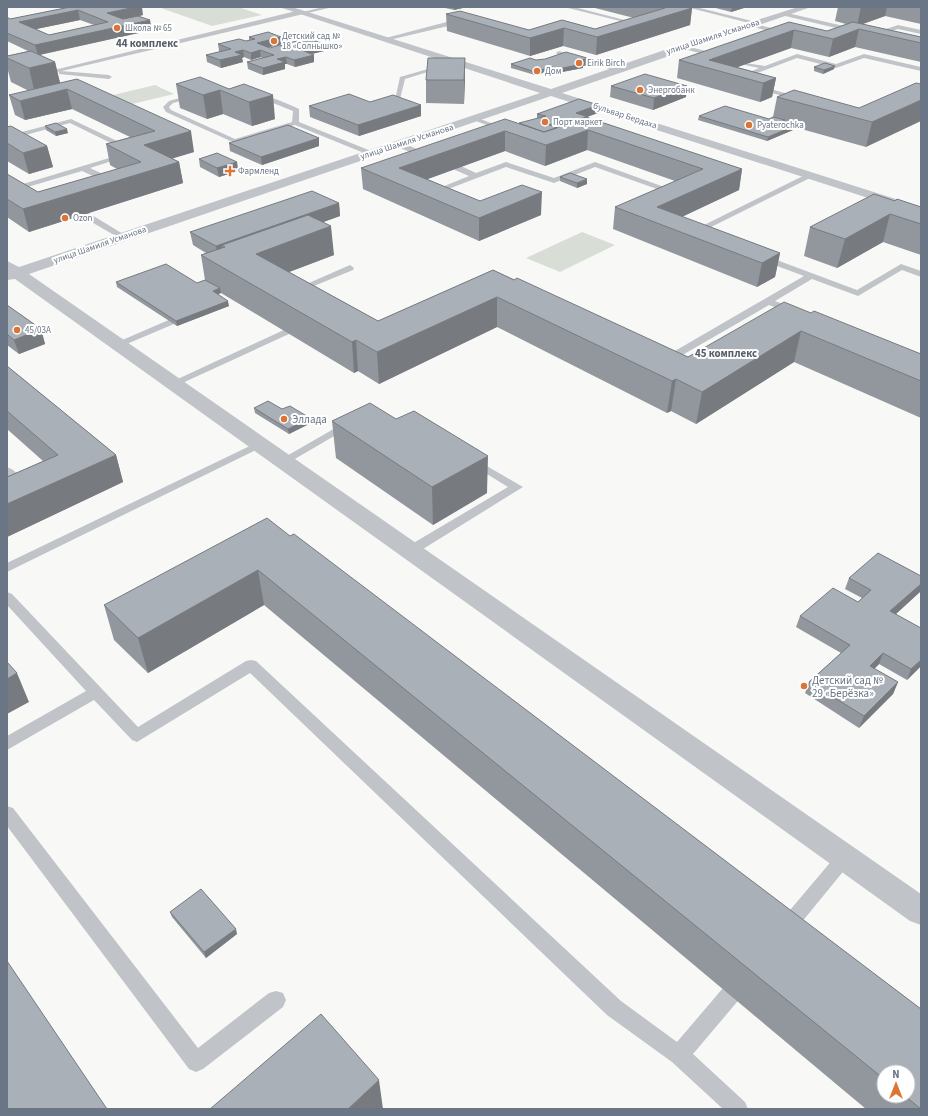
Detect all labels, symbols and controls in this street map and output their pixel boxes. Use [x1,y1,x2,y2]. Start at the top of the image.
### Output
street label: улица Шамиля Усманова [665,16,761,58]
place label: Школа № 65 [125,22,172,35]
marker: Школа № 65 [112,23,122,33]
place label: Детский сад № 18 «Солнышко» [282,30,342,53]
district label: 44 комплекс [116,36,178,51]
marker: Детский сад № 18 «Солнышко» [269,36,279,46]
place label: Eirik Birch [587,57,625,70]
marker: Eirik Birch [574,58,584,68]
place label: Дом [545,65,561,78]
marker: Дом [532,66,542,76]
place label: Энергобанк [648,84,695,97]
marker: Энергобанк [635,85,645,95]
street label: бульвар Бердаха [591,100,659,132]
place label: Порт маркет [553,116,603,129]
marker: Порт маркет [540,117,550,127]
place label: Pyaterochka [757,119,804,132]
marker: Pyaterochka [744,120,754,130]
street label: улица Шамиля Усманова [359,121,455,163]
place label: Фармленд [238,165,279,178]
marker: Фармленд [225,166,235,176]
place label: Ozon [73,212,93,225]
marker: Ozon [60,213,70,223]
street label: улица Шамиля Усманова [52,223,148,267]
place label: 45/03А [25,324,51,337]
marker: 45/03А [12,325,22,335]
district label: 45 комплекс [695,346,757,361]
place label: Эллада [292,412,327,427]
marker: Эллада [279,414,289,424]
place label: Детский сад № 29 «Берёзка» [812,673,883,701]
marker: Детский сад № 29 «Берёзка» [799,681,809,691]
north arrow [876,1064,916,1104]
text: N [892,1067,900,1082]

